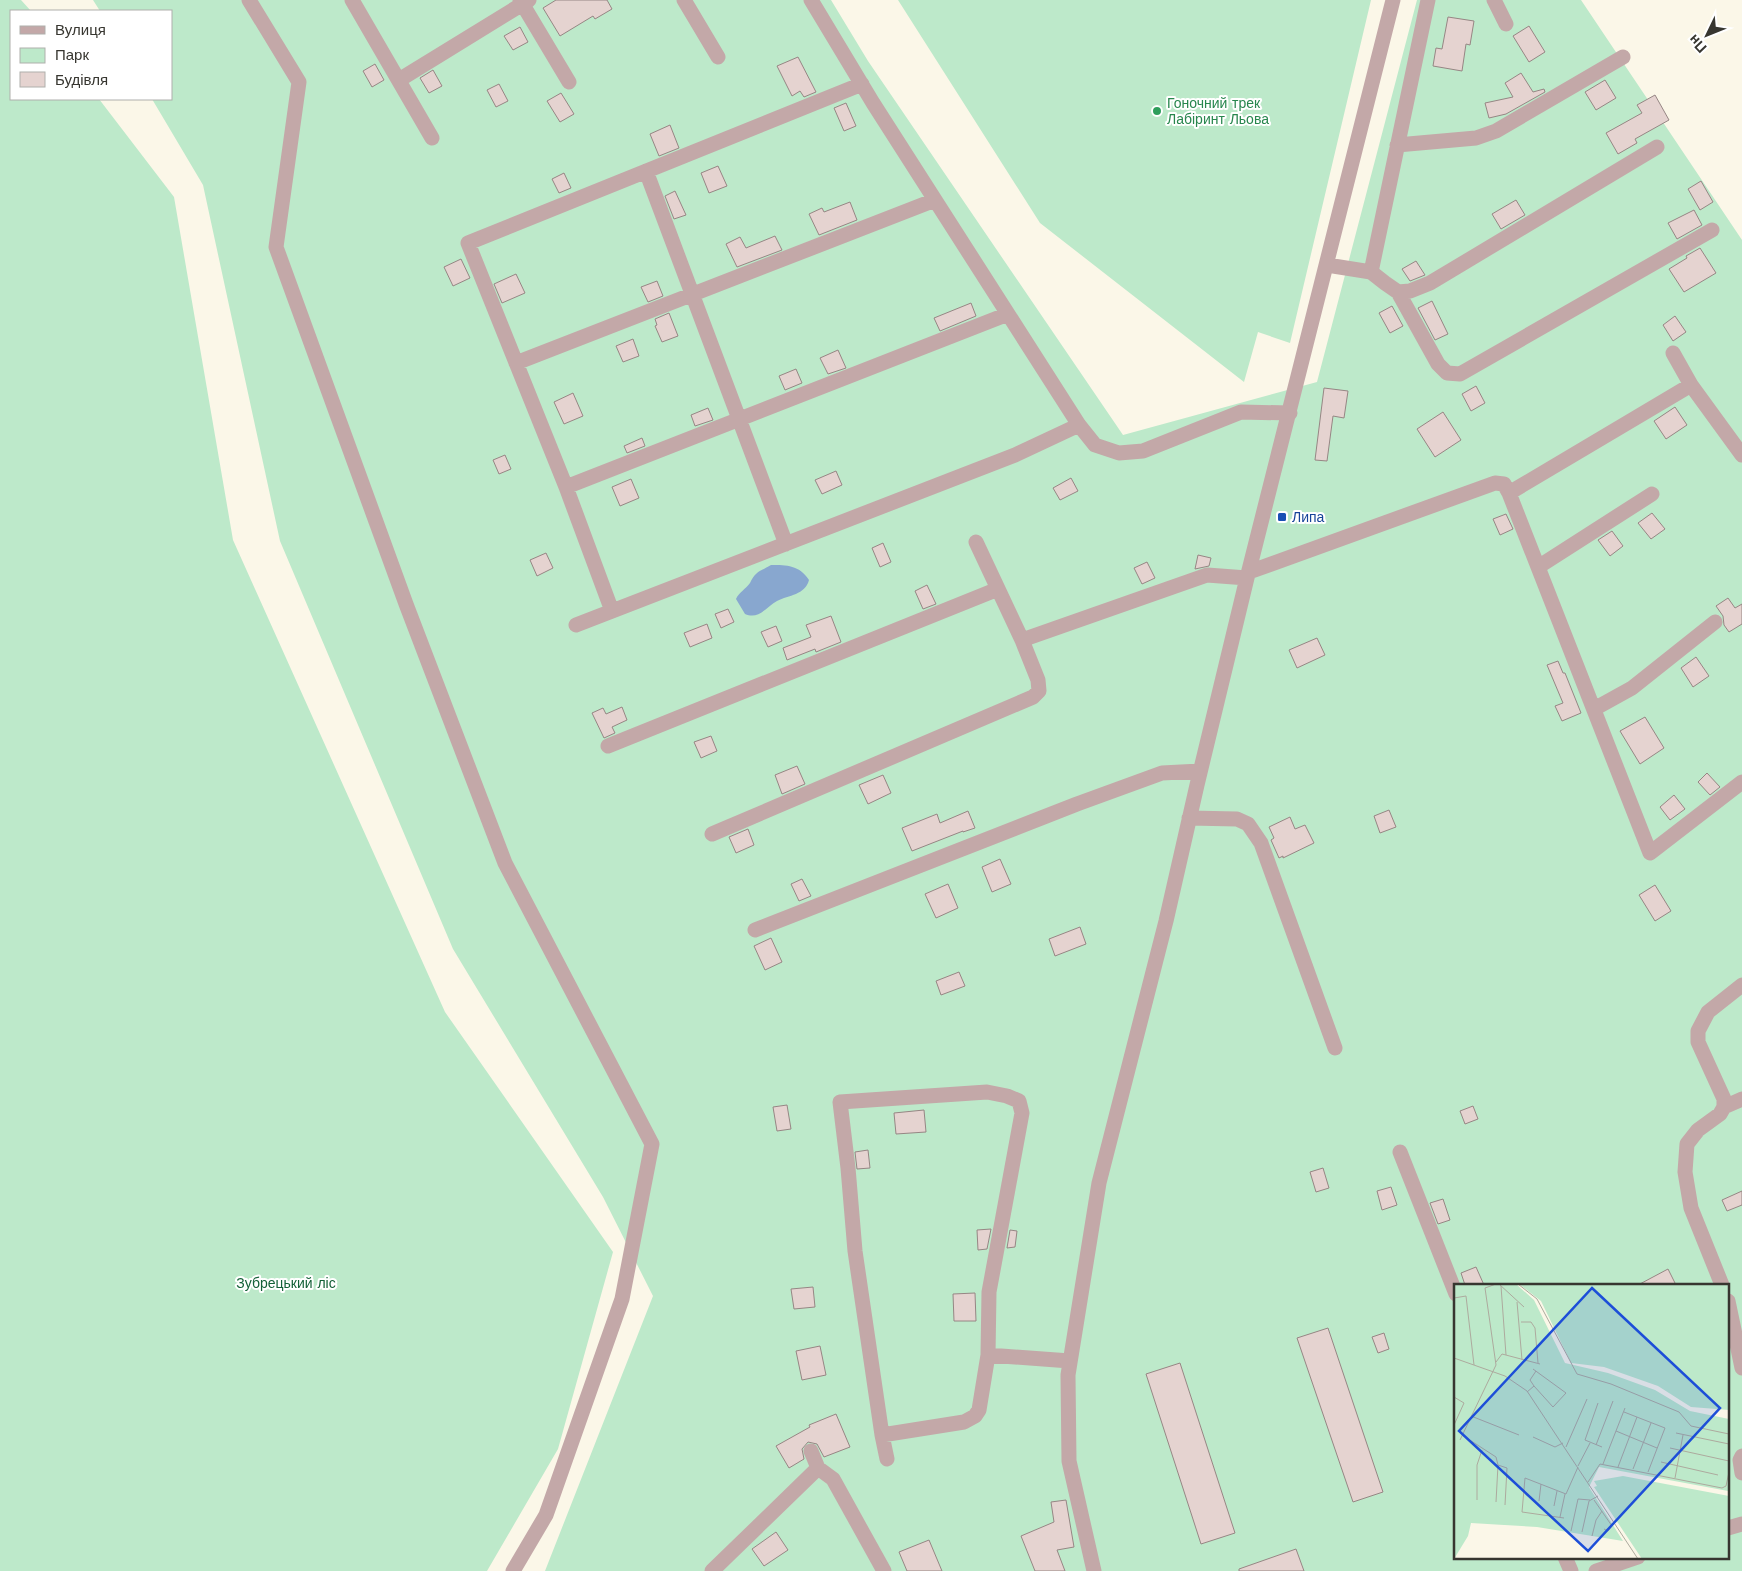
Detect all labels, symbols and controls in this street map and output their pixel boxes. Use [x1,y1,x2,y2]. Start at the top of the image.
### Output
legend [10,10,172,100]
north arrow [1682,10,1732,60]
text: Вулиця [55,21,106,39]
text: Пн [1685,32,1710,56]
text: Парк [55,46,89,64]
text: Будівля [55,71,108,89]
place label: Гоночний трек Лабіринт Льова [1167,95,1269,127]
marker: Гоночний трек Лабіринт Льова [1151,105,1163,117]
place label: Липа [1292,509,1325,525]
marker: Липа [1276,511,1288,523]
park label: Зубрецький ліс [236,1275,336,1291]
inset map [1454,1284,1730,1558]

